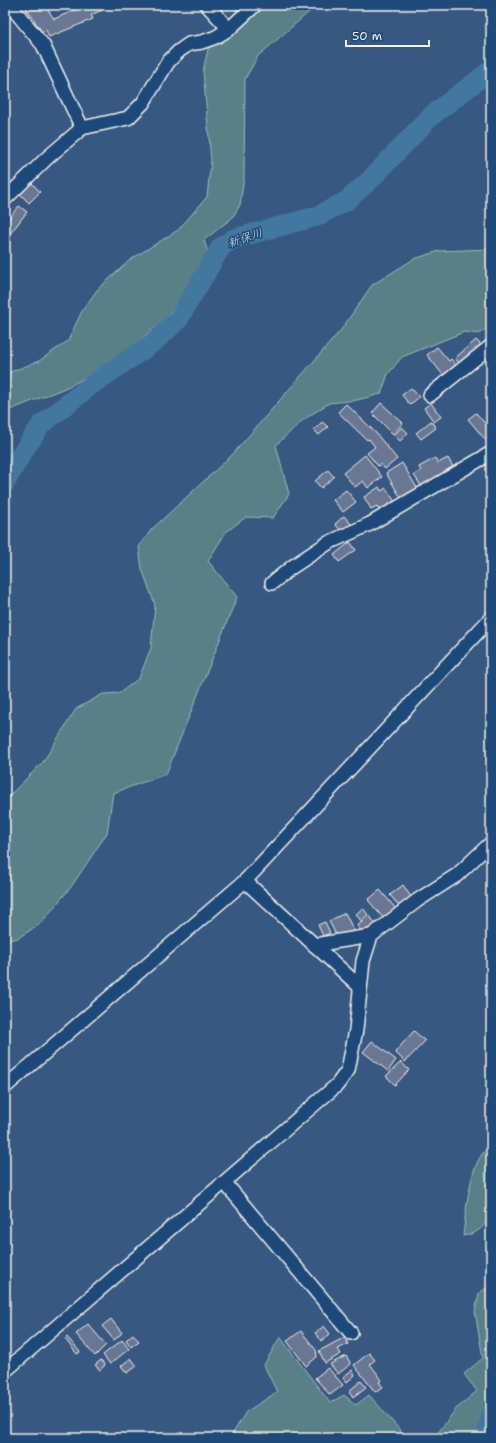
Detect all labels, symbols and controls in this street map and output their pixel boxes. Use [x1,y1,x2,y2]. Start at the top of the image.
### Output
scale bar [346,22,429,48]
text: 50 m [352,28,382,44]
water label: 新保川 [225,225,265,251]

